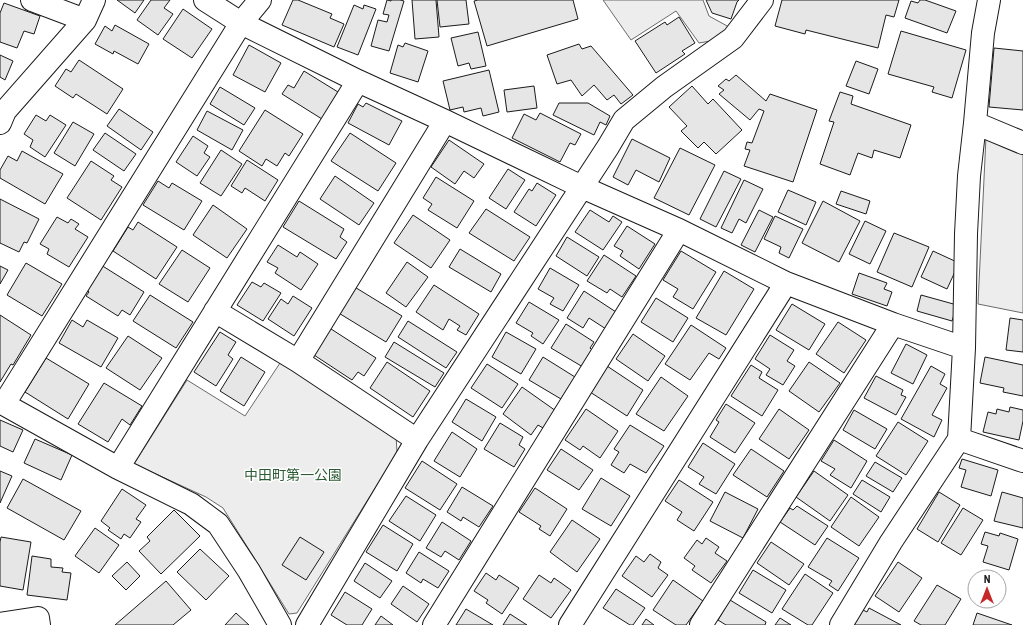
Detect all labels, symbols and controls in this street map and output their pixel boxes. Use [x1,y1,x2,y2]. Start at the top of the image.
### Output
park label: 中田町第一公園 [244,467,342,483]
north arrow [967,569,1007,609]
text: N [984,573,991,586]

